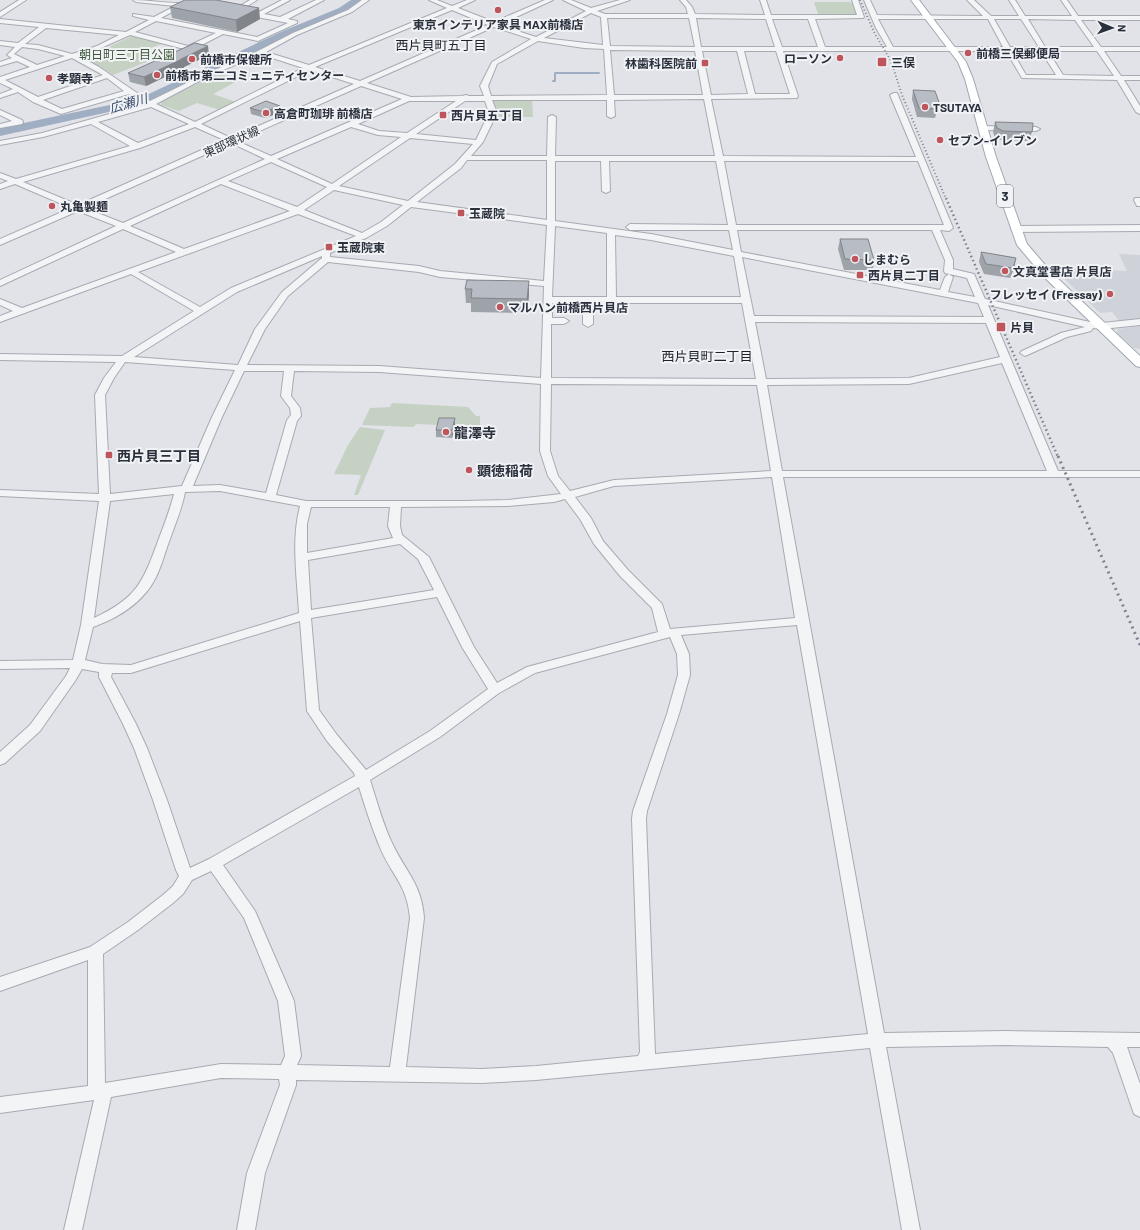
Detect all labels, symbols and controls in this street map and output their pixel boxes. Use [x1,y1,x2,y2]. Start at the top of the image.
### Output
marker: 東京インテリア家具 MAX前橋店 [493,5,503,15]
north arrow [1092,8,1132,48]
place label: 東京インテリア家具 MAX前橋店 [413,17,583,31]
text: N [1116,24,1129,32]
district label: 西片貝町五丁目 [395,37,487,53]
place label: 前橋三俣郵便局 [976,46,1060,60]
park label: 朝日町三丁目公園 [79,47,175,61]
marker: 前橋三俣郵便局 [963,48,973,58]
place label: ローソン [784,51,832,65]
place label: 前橋市保健所 [200,52,272,66]
marker: ローソン [835,53,845,63]
marker: 前橋市保健所 [187,54,197,64]
place label: 三俣 [891,55,915,69]
place label: 林歯科医院前 [625,56,697,70]
marker: 三俣 [876,56,888,68]
marker: 林歯科医院前 [700,58,710,68]
place label: 前橋市第二コミュニティセンター [165,68,344,82]
marker: 前橋市第二コミュニティセンター [152,70,162,80]
place label: 孝顕寺 [57,71,93,85]
marker: 孝顕寺 [44,73,54,83]
water label: 広瀬川 [107,89,151,116]
place label: TSUTAYA [933,100,982,114]
marker: TSUTAYA [920,102,930,112]
place label: 高倉町珈琲 前橋店 [274,106,372,120]
marker: 高倉町珈琲 前橋店 [261,108,271,118]
place label: 西片貝五丁目 [451,108,523,122]
marker: 西片貝五丁目 [438,110,448,120]
street label: 東部環状線 [201,122,261,160]
place label: セブン-イレブン [948,133,1037,147]
marker: セブン-イレブン [935,135,945,145]
road number: 3 [997,185,1013,207]
place label: 丸亀製麺 [60,199,108,213]
marker: 丸亀製麺 [47,201,57,211]
place label: 玉蔵院 [469,206,505,220]
marker: 玉蔵院 [456,208,466,218]
place label: 玉蔵院東 [337,240,385,254]
marker: 玉蔵院東 [324,242,334,252]
place label: しまむら [863,252,911,266]
marker: しまむら [850,254,860,264]
place label: 文真堂書店 片貝店 [1013,264,1111,278]
marker: 文真堂書店 片貝店 [1000,266,1010,276]
place label: 西片貝二丁目 [868,268,940,282]
marker: 西片貝二丁目 [855,270,865,280]
place label: フレッセイ (Fressay) [990,287,1103,301]
marker: フレッセイ (Fressay) [1105,289,1115,299]
place label: マルハン前橋西片貝店 [508,300,628,314]
marker: マルハン前橋西片貝店 [495,302,505,312]
place label: 片貝 [1010,320,1034,334]
marker: 片貝 [995,321,1007,333]
district label: 西片貝町二丁目 [661,348,753,364]
place label: 龍澤寺 [454,424,496,441]
marker: 龍澤寺 [441,427,451,437]
place label: 西片貝三丁目 [117,447,201,464]
marker: 西片貝三丁目 [104,450,114,460]
place label: 顕徳稲荷 [477,462,533,479]
marker: 顕徳稲荷 [464,465,474,475]

